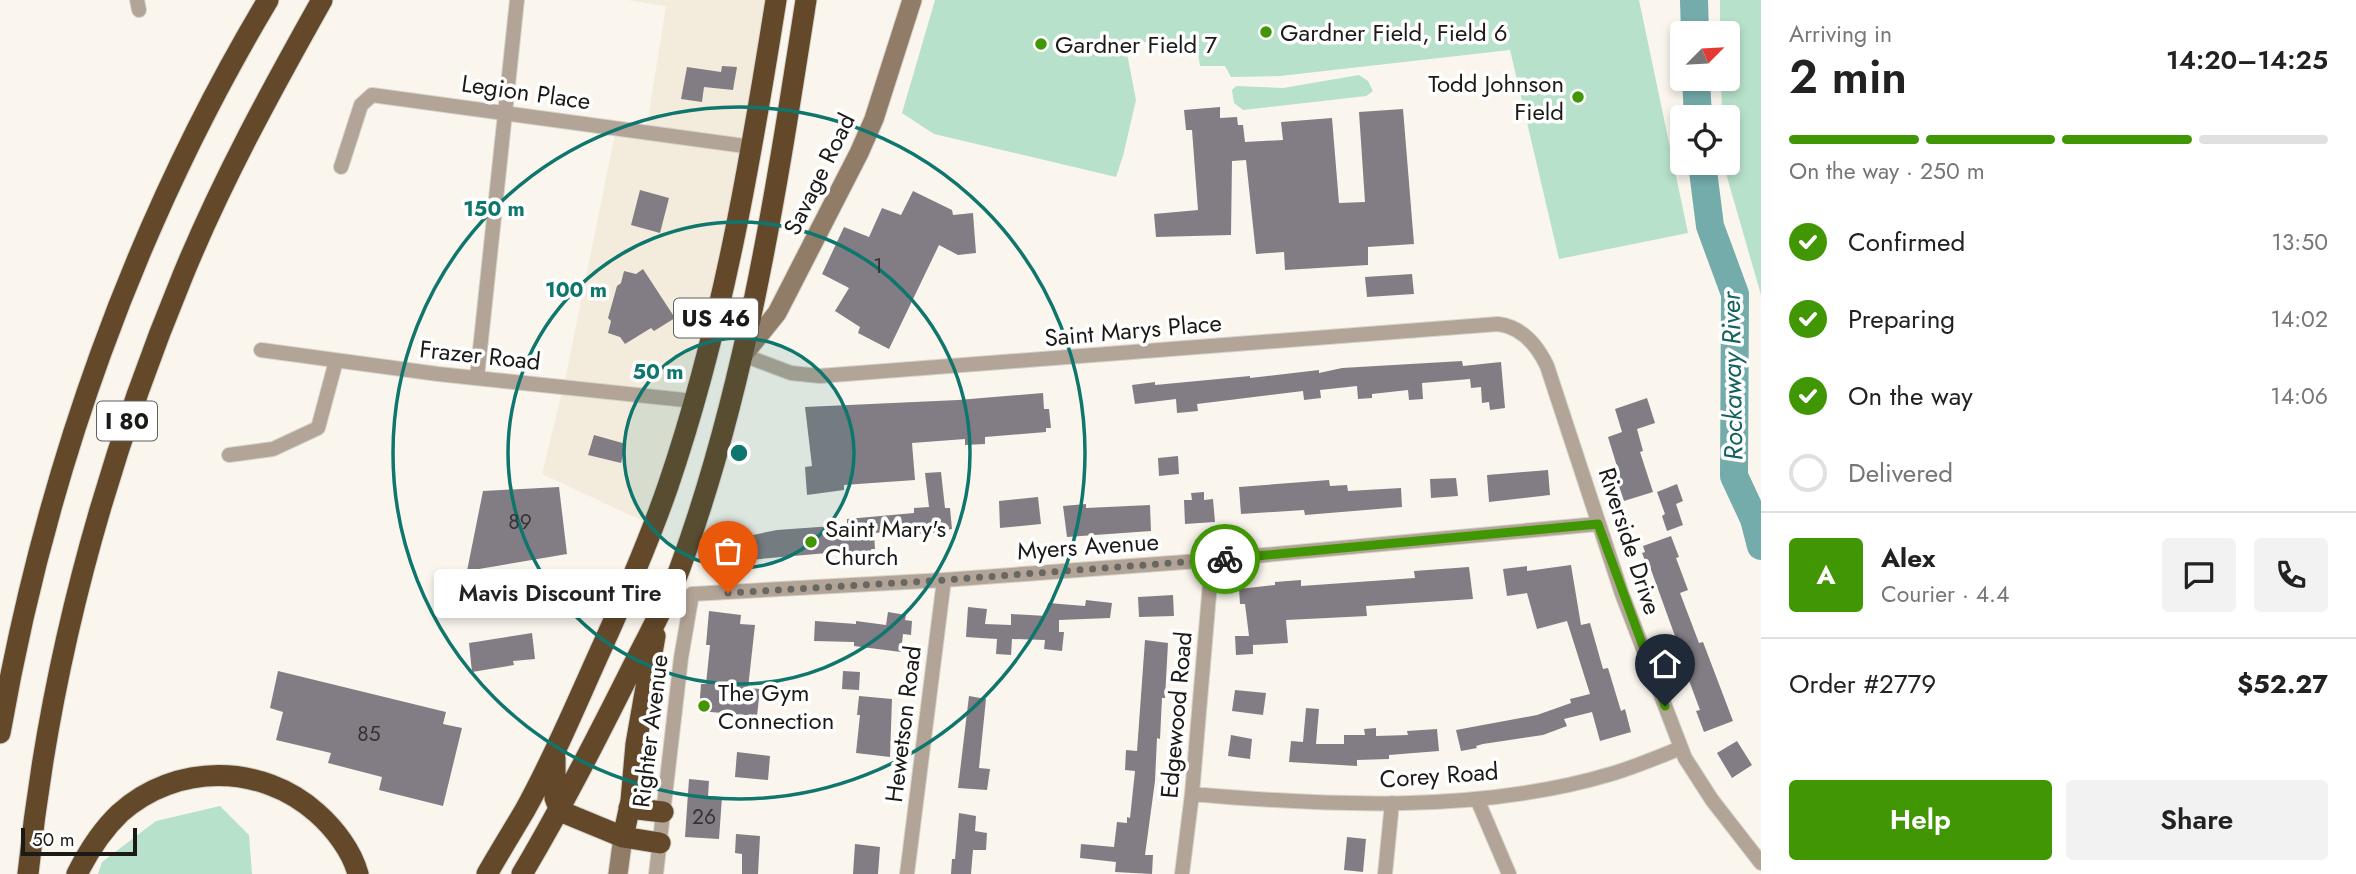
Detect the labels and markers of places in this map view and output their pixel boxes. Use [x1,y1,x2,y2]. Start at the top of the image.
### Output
place label: Gardner Field, Field 6 [1280,15,1508,50]
marker: Gardner Field, Field 6 [1258,24,1274,40]
place label: Gardner Field 7 [1055,27,1217,62]
marker: Gardner Field 7 [1033,36,1049,52]
place label: Todd Johnson Field [1428,66,1564,129]
marker: Todd Johnson Field [1570,89,1586,105]
centre of rings [727,441,751,465]
place label: Saint Mary's Church [825,511,946,574]
pin [698,521,758,593]
marker: Saint Mary's Church [803,534,819,550]
callout: Mavis Discount Tire [434,568,686,618]
pin [1635,634,1695,706]
place label: The Gym Connection [718,675,834,738]
marker: The Gym Connection [696,698,712,714]

